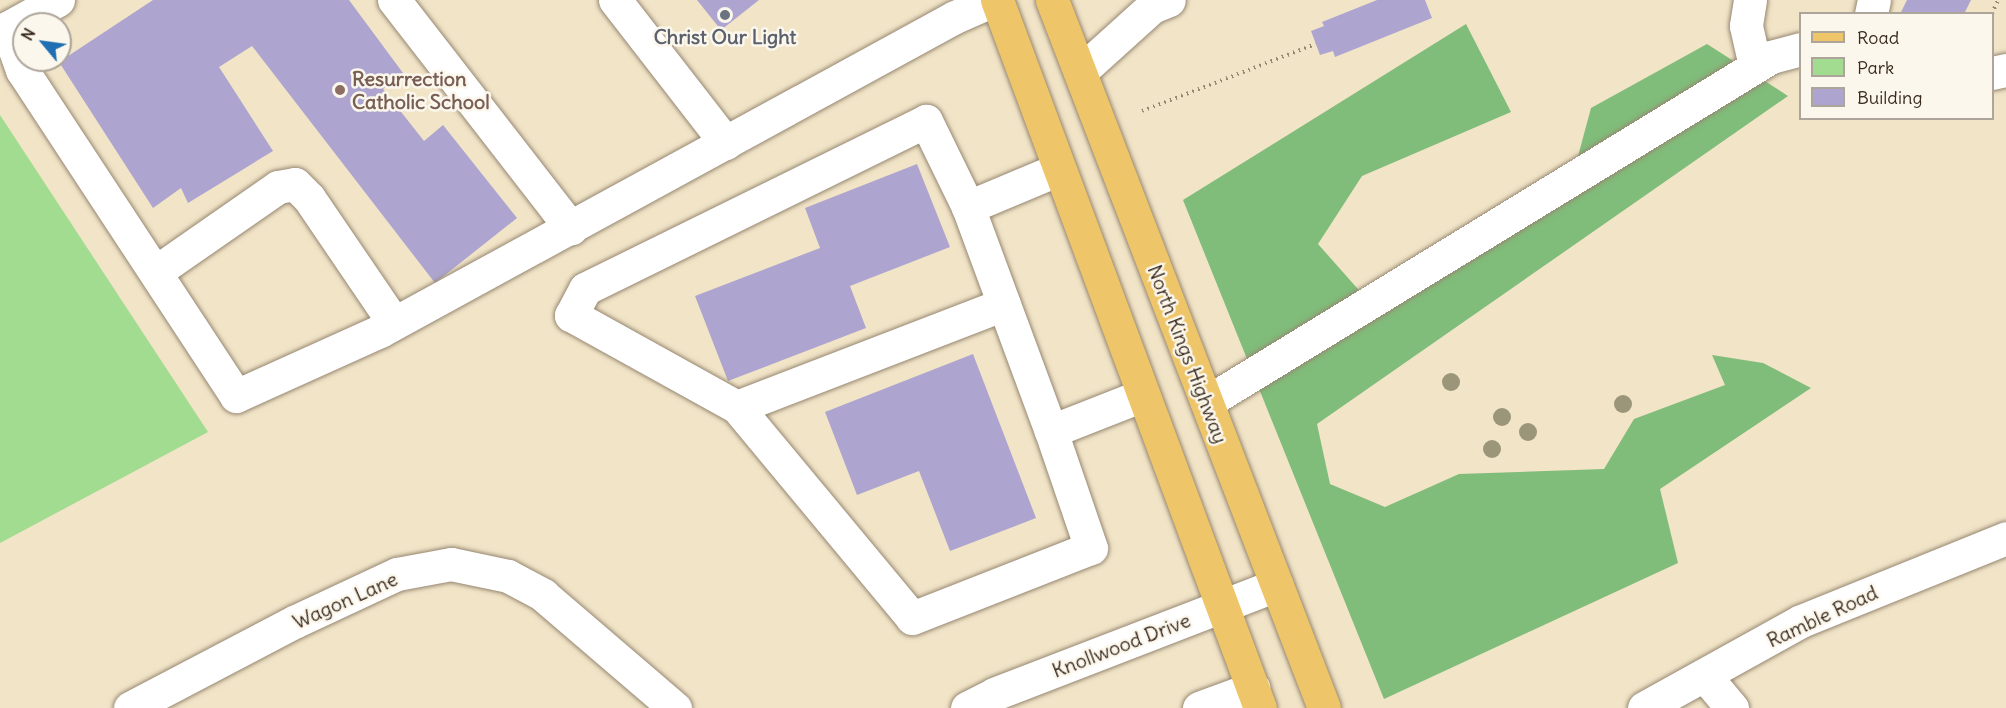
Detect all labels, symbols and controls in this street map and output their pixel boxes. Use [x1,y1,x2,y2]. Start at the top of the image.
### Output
marker: Christ Our Light [718,8,732,22]
north arrow [12,12,72,72]
legend [1799,12,1994,120]
place label: Christ Our Light [654,24,796,48]
text: N [17,25,39,44]
text: Road [1857,26,1899,49]
text: Park [1857,56,1894,79]
place label: Resurrection Catholic School [352,66,490,113]
marker: Resurrection Catholic School [333,83,347,97]
text: Building [1857,86,1922,109]
street label: North Kings Highway [1143,261,1233,447]
street label: Wagon Lane [289,566,401,634]
street label: Ramble Road [1763,580,1881,652]
street label: Knollwood Drive [1048,608,1194,682]

